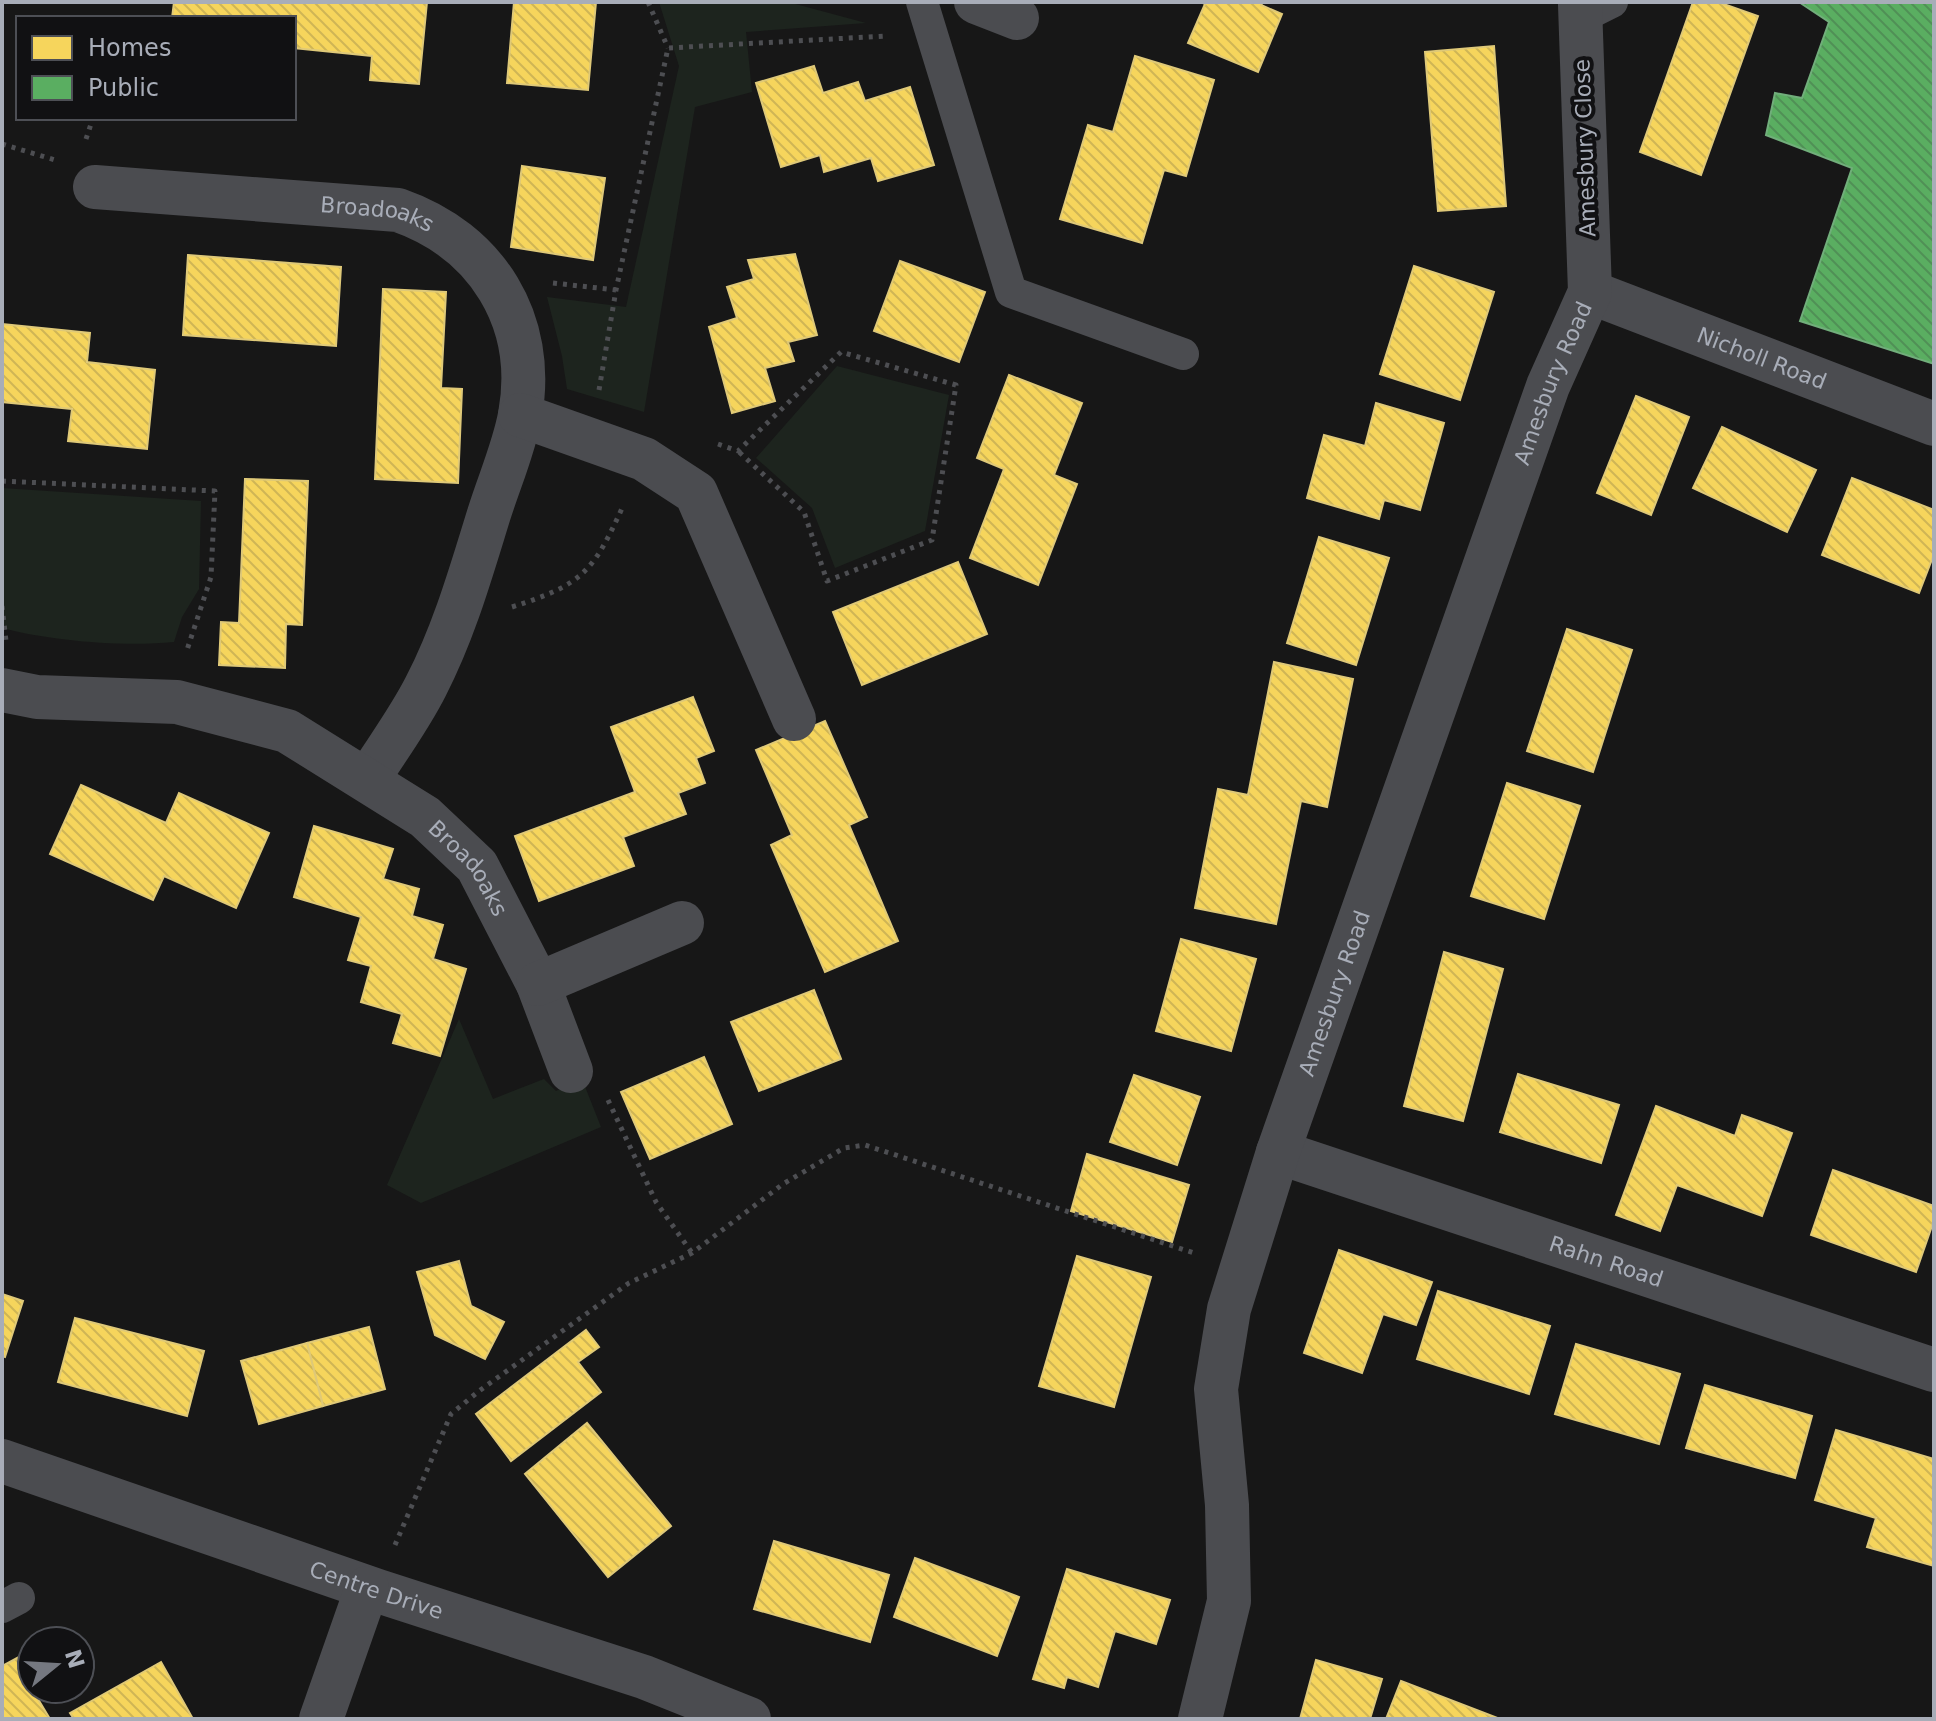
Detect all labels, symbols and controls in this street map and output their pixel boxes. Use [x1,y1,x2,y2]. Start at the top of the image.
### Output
legend [16,16,296,120]
text: Homes [88,34,171,62]
street label: Amesbury Close [1569,58,1601,238]
text: Public [88,74,159,102]
street label: Broadoaks [320,192,439,237]
street label: Amesbury Road [1509,298,1597,468]
street label: Nicholl Road [1694,322,1830,394]
street label: Broadoaks [424,815,513,920]
street label: Amesbury Road [1293,907,1375,1079]
street label: Rahn Road [1546,1231,1666,1292]
street label: Centre Drive [306,1556,446,1624]
north arrow [16,1625,96,1705]
text: N [60,1646,89,1672]

